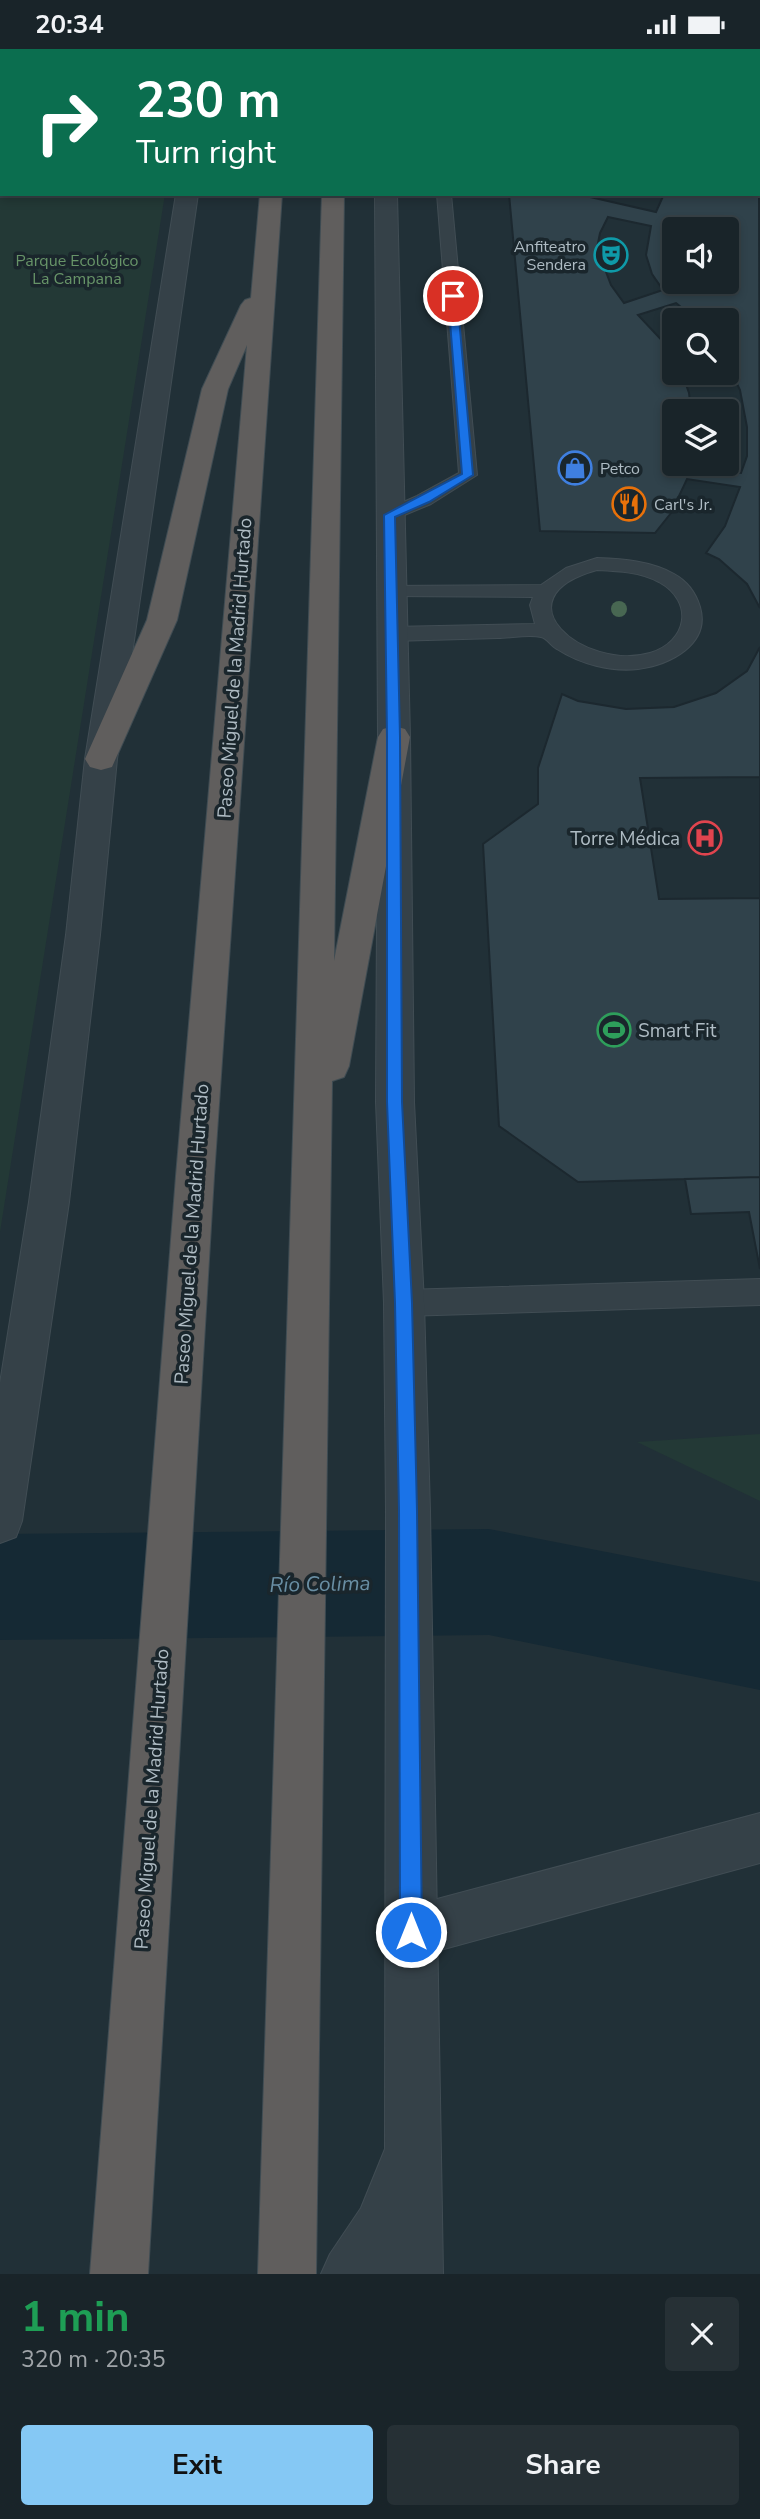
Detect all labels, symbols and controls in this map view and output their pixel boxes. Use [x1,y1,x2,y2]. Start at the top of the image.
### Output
text: 20:34 [35,7,104,42]
text: 230 m [136,67,280,134]
icon: right [21,77,112,168]
text: Turn right [136,131,276,174]
map controls [662,217,739,476]
button: sound [662,217,739,294]
place label: Anfiteatro Sendera [514,236,586,276]
theatre icon: Anfiteatro Sendera [592,236,630,274]
park label: Parque Ecológico La Campana [16,250,139,290]
pin [423,266,483,326]
icon: arrive [434,277,472,315]
button: search [662,308,739,385]
button: layers [662,399,739,476]
shop icon: Petco [556,449,594,487]
place label: Petco [600,458,640,480]
restaurant icon: Carl's Jr. [610,485,648,523]
place label: Carl's Jr. [654,494,712,516]
street label: Paseo Miguel de la Madrid Hurtado [212,517,258,819]
hospital icon: Torre Médica [686,819,724,857]
place label: Torre Médica [570,826,680,852]
sports icon: Smart Fit [595,1011,633,1049]
place label: Smart Fit [638,1018,717,1044]
street label: Paseo Miguel de la Madrid Hurtado [169,1083,215,1385]
water label: Río Colima [269,1569,371,1599]
street label: Paseo Miguel de la Madrid Hurtado [129,1648,175,1950]
position arrow [374,1895,448,1969]
text: 1 min [21,2289,130,2346]
button: close [665,2297,739,2371]
text: 320 m · 20:35 [21,2344,166,2375]
button: Exit [21,2425,373,2505]
button: Share [387,2425,739,2505]

